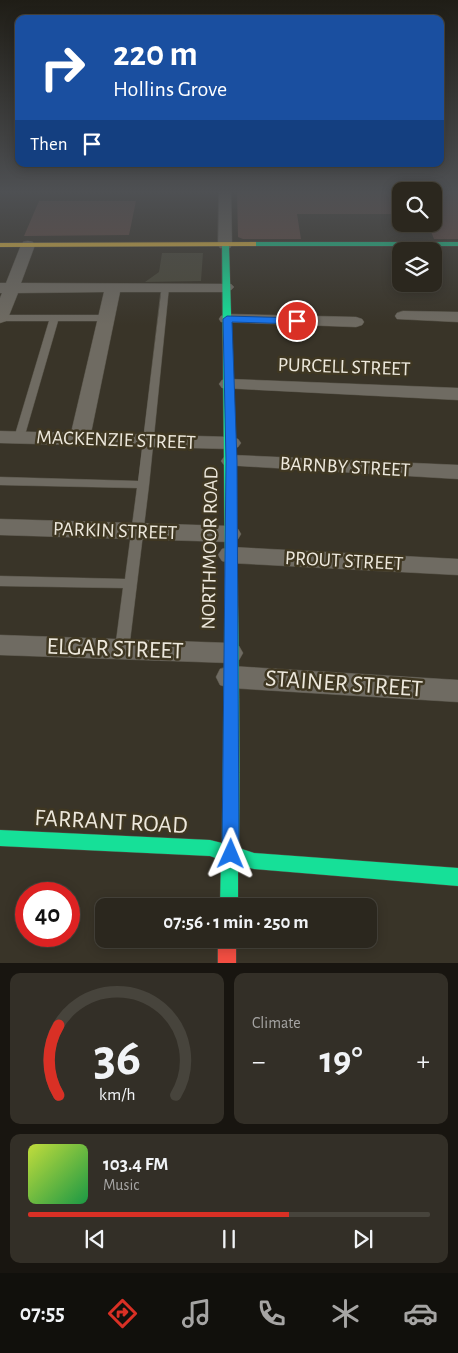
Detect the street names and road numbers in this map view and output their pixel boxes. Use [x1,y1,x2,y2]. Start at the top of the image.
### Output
street label: PURCELL STREET [277,355,411,379]
street label: MACKENZIE STREET [36,427,196,453]
street label: BARNBY STREET [279,454,411,480]
street label: NORTHMOOR ROAD [199,466,221,630]
street label: PARKIN STREET [52,519,178,543]
street label: PROUT STREET [284,548,404,574]
street label: ELGAR STREET [46,635,184,663]
street label: STAINER STREET [264,667,424,701]
street label: FARRANT ROAD [34,806,188,838]

